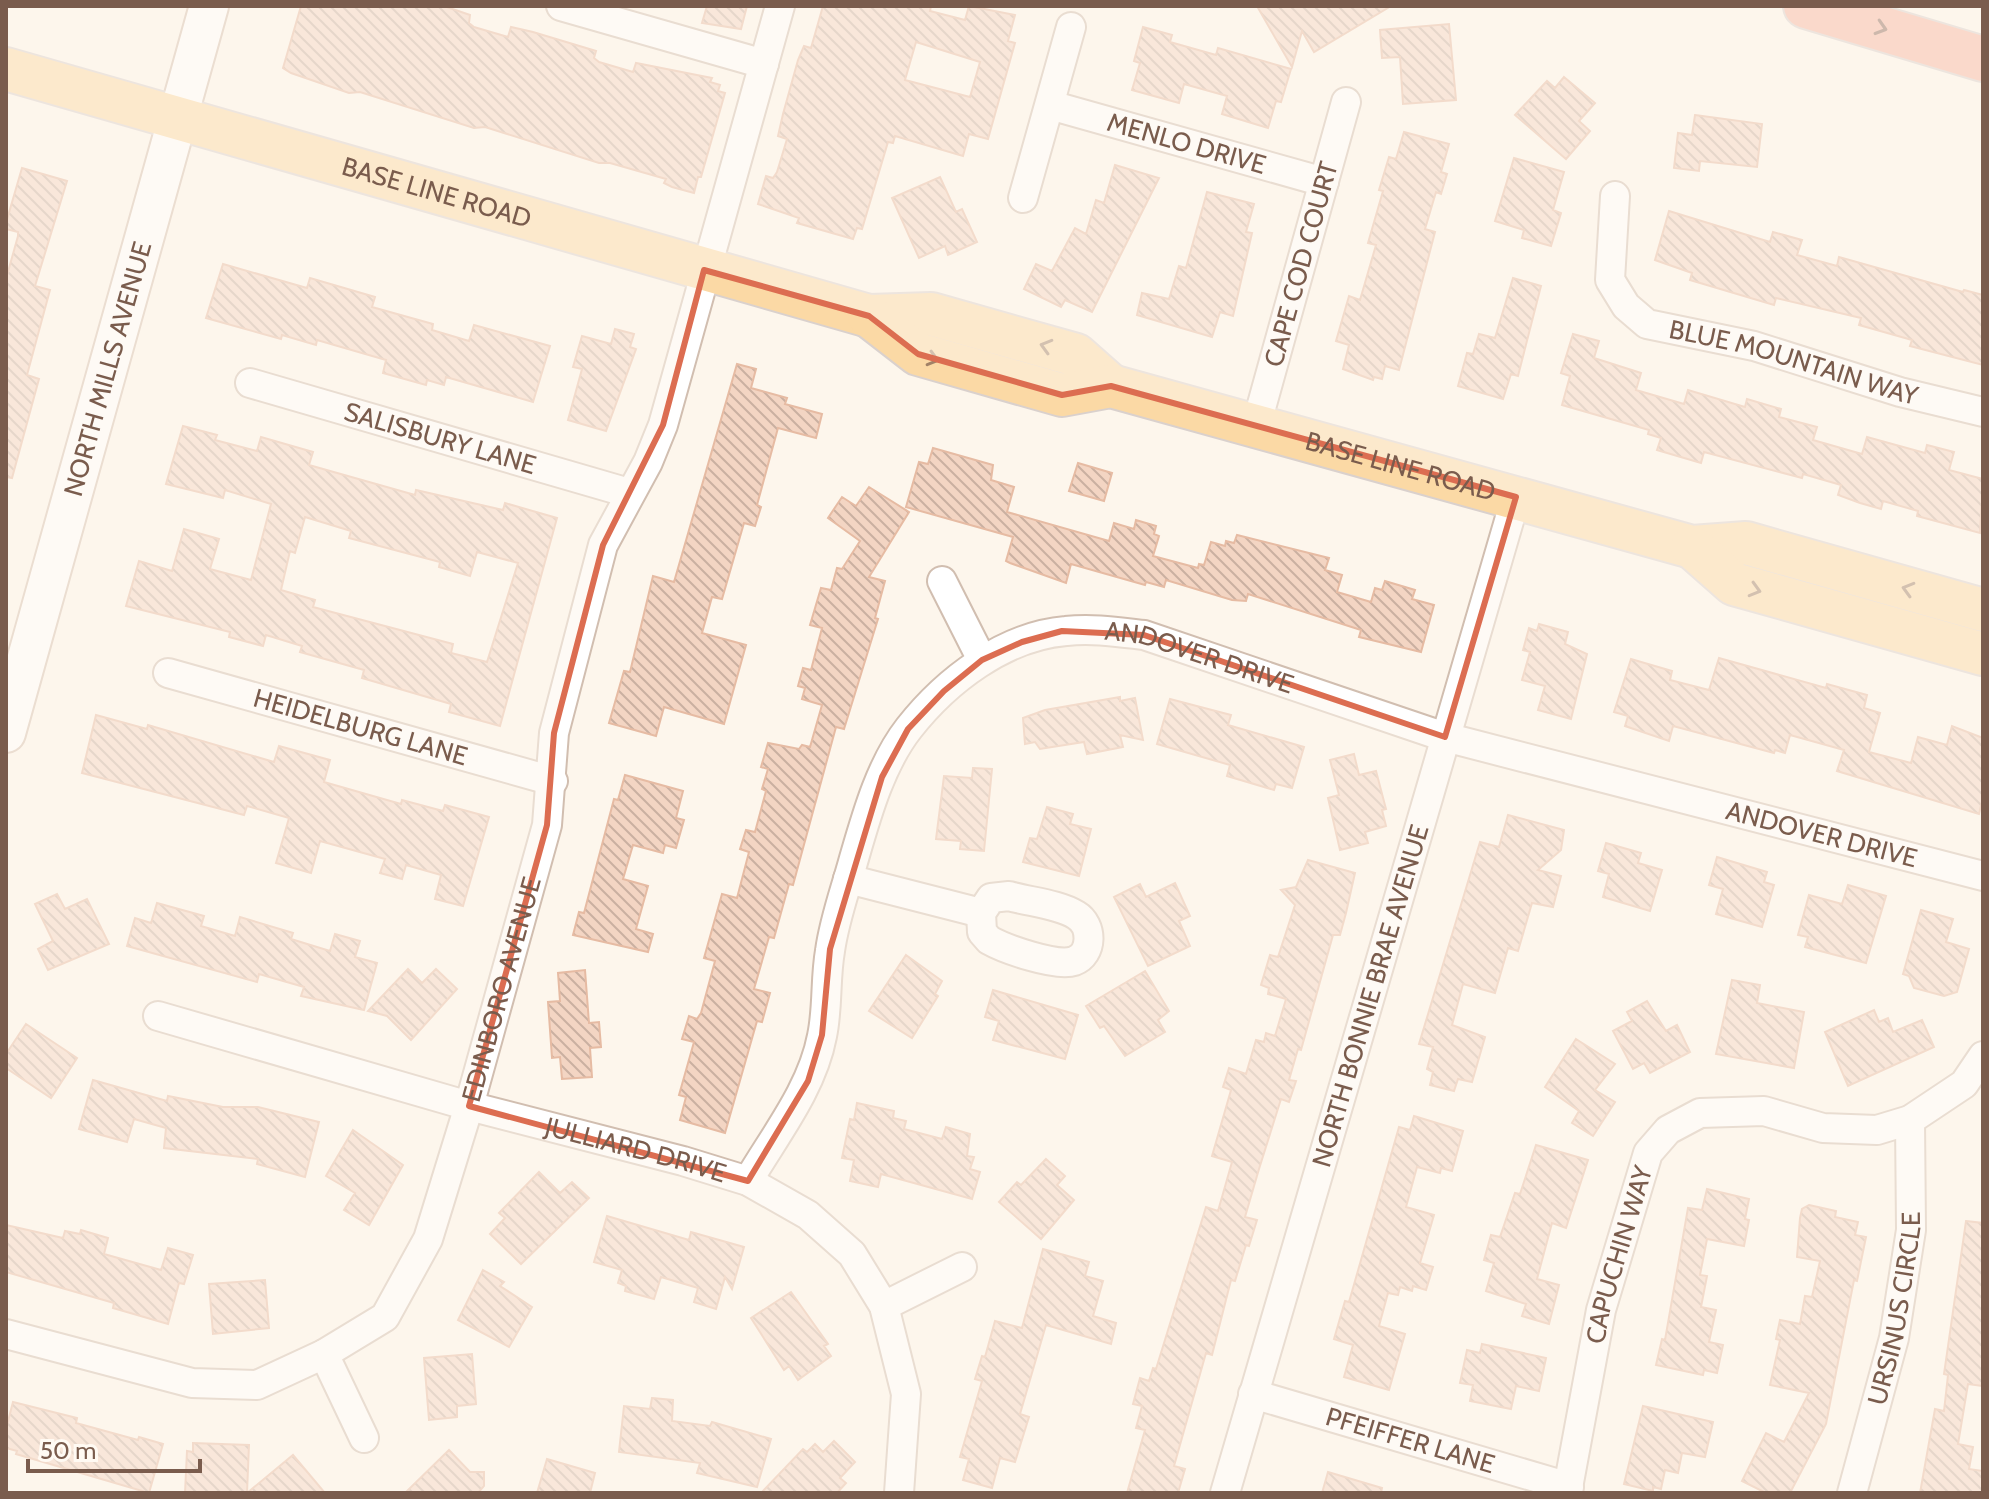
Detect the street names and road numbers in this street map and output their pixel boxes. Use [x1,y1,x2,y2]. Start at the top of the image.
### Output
street label: MENLO DRIVE [1104,106,1270,181]
street label: BASE LINE ROAD [338,150,535,235]
street label: CAPE COD COURT [1257,158,1345,370]
street label: NORTH MILLS AVENUE [57,238,158,500]
street label: BLUE MOUNTAIN WAY [1666,313,1922,412]
street label: SALISBURY LANE [341,395,540,481]
street label: BASE LINE ROAD [1302,425,1499,508]
street label: ANDOVER DRIVE [1103,615,1298,701]
street label: HEIDELBURG LANE [250,682,471,772]
street label: ANDOVER DRIVE [1723,794,1921,874]
street label: NORTH BONNIE BRAE AVENUE [1305,821,1435,1171]
street label: EDINBORO AVENUE [455,873,548,1105]
street label: JULLIARD DRIVE [541,1110,730,1189]
street label: CAPUCHIN WAY [1579,1162,1659,1346]
street label: URSINUS CIRCLE [1861,1212,1927,1409]
street label: PFEIFFER LANE [1322,1400,1499,1480]

